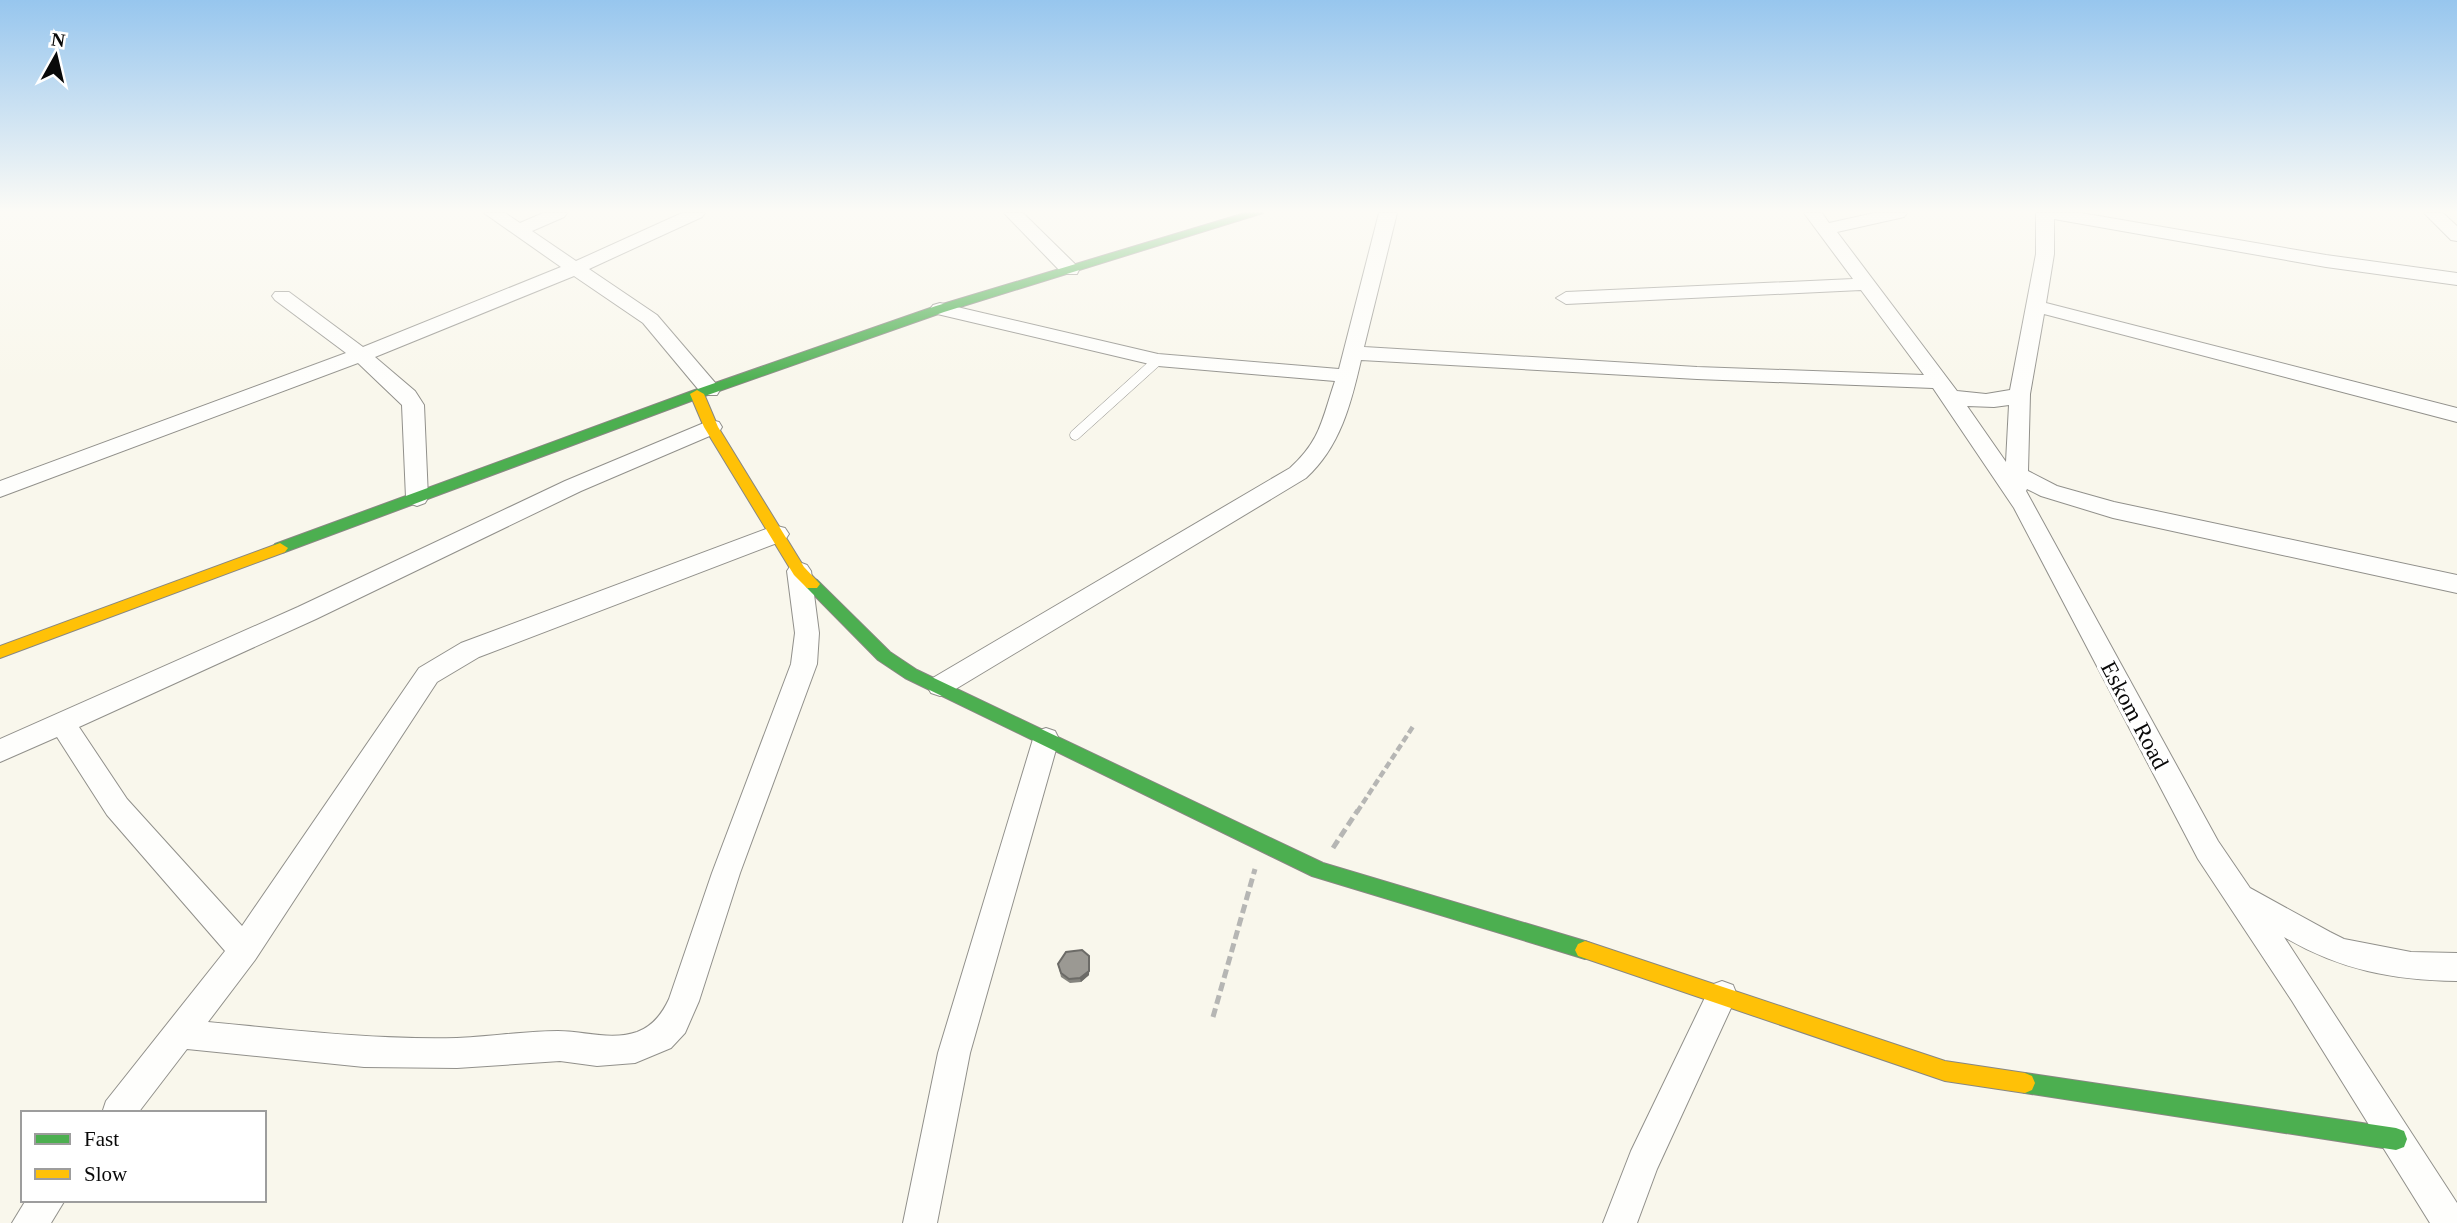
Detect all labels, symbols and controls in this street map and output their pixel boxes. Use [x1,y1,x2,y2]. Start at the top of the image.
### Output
north arrow [21,21,91,91]
text: N [50,28,67,51]
street label: Eskom Road [2096,657,2174,774]
legend [21,1111,266,1202]
text: Fast [84,1127,119,1151]
text: Slow [84,1162,128,1186]

